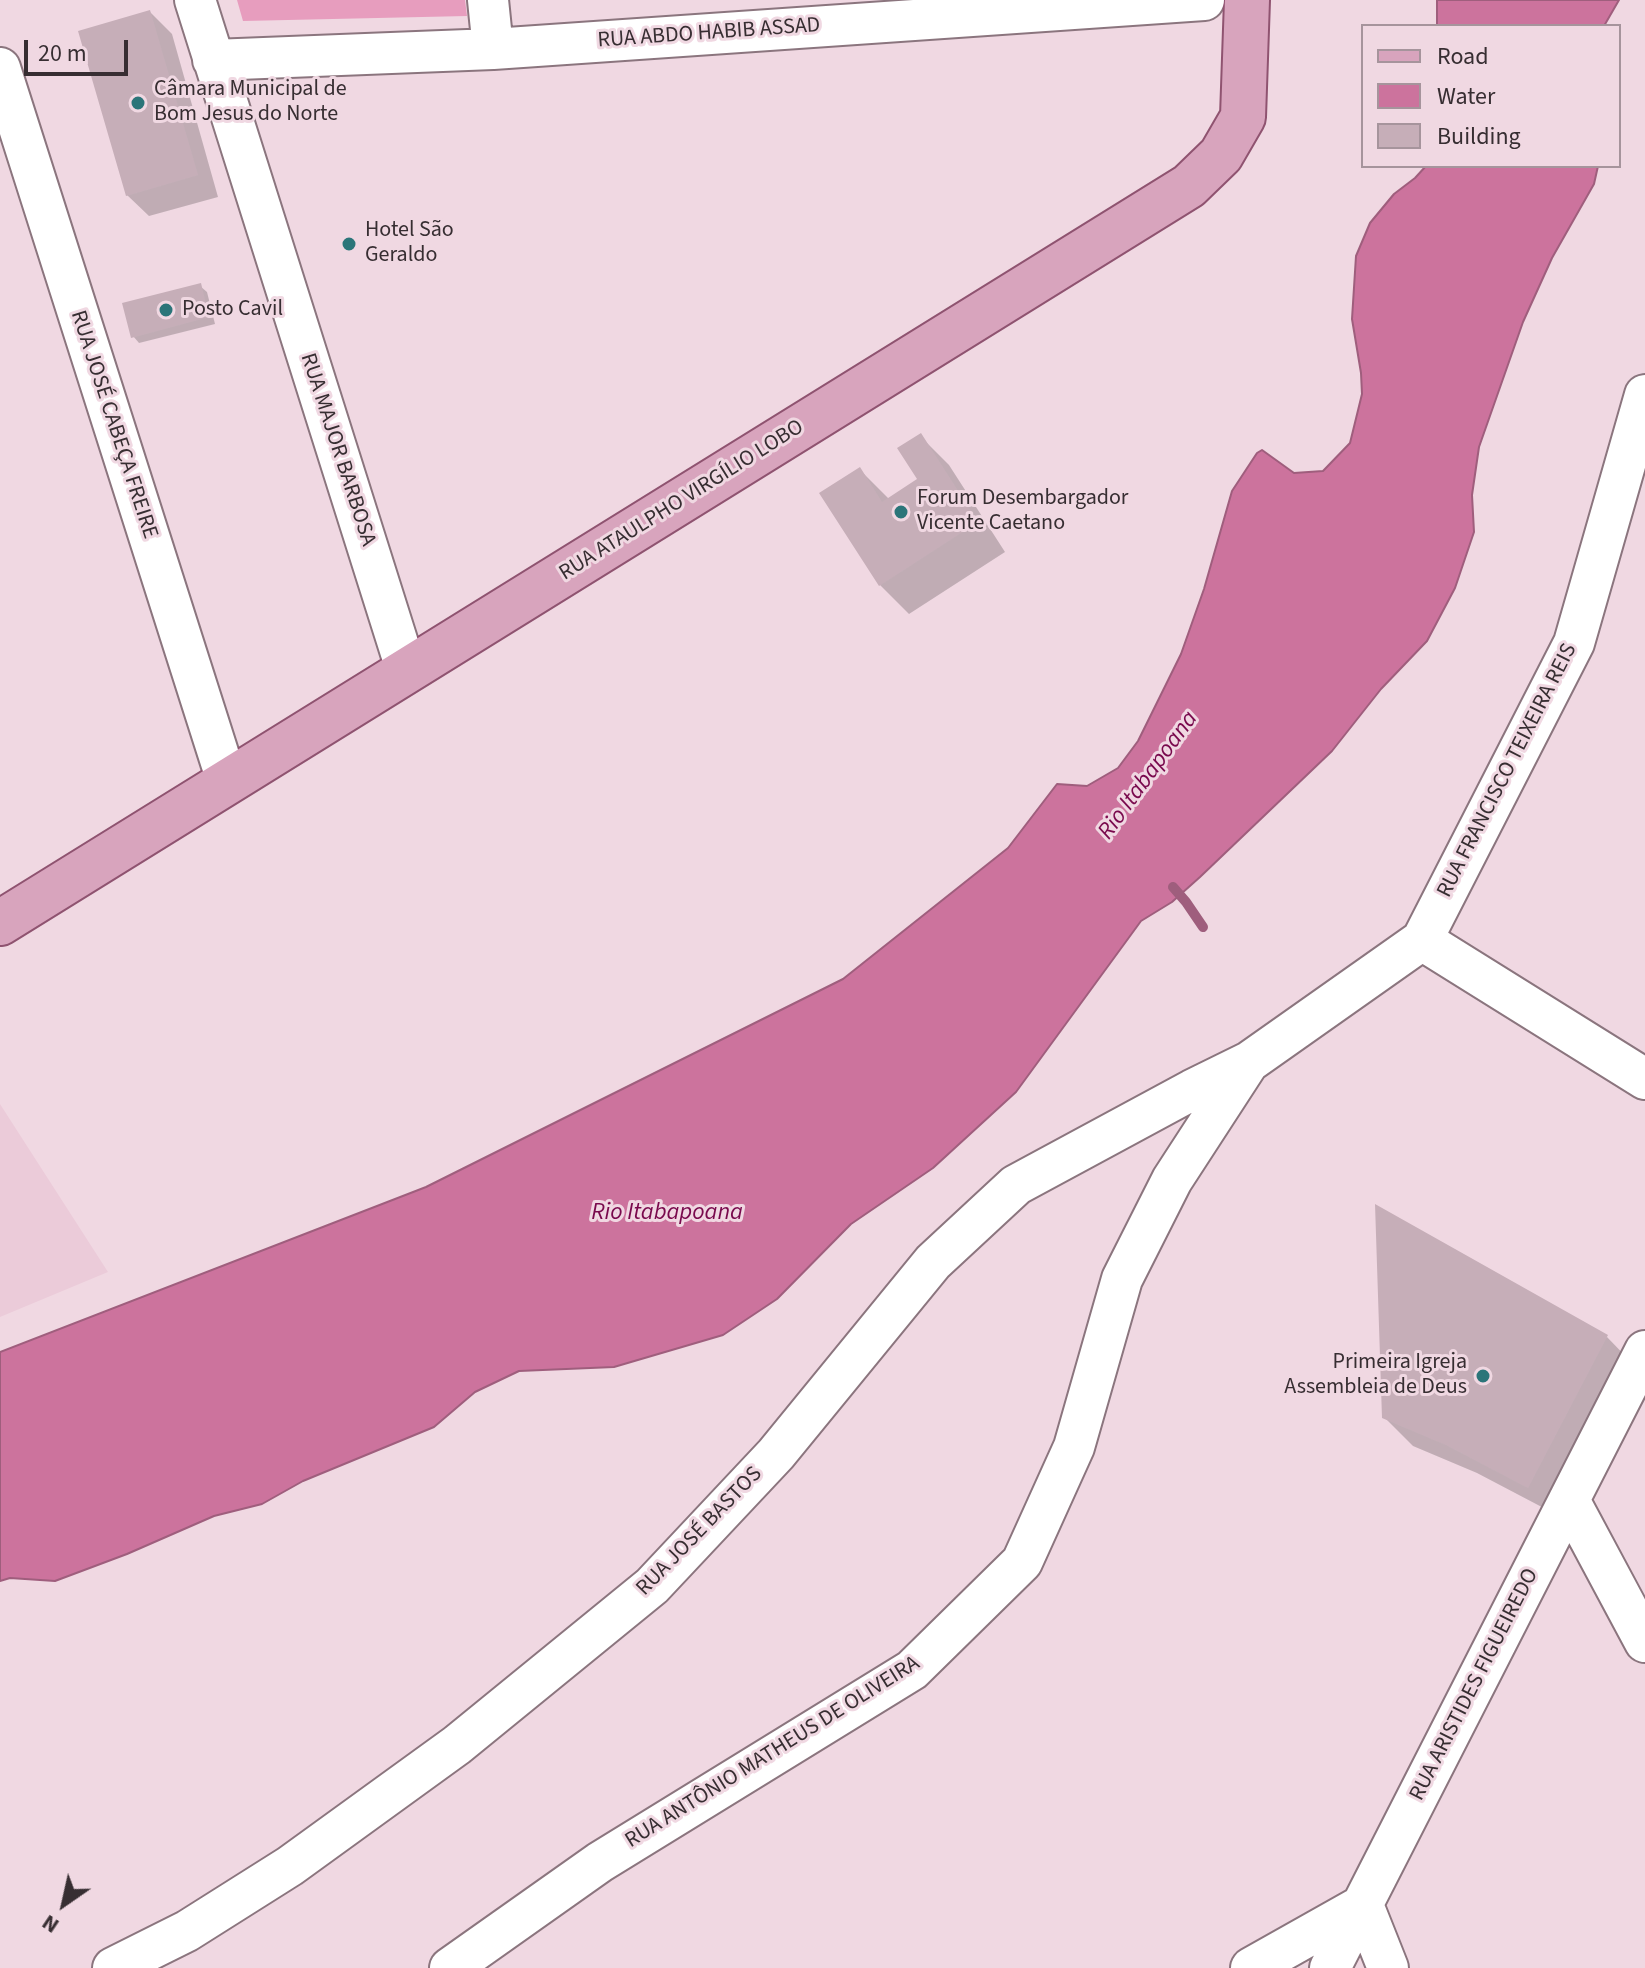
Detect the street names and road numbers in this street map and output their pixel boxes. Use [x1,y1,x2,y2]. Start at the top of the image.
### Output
street label: RUA ABDO HABIB ASSAD [597,13,821,55]
street label: RUA JOSÉ CABEÇA FREIRE [64,308,162,542]
street label: RUA MAJOR BARBOSA [293,350,381,550]
street label: RUA ATAULPHO VIRGÍLIO LOBO [555,415,809,587]
street label: RUA FRANCISCO TEIXEIRA REIS [1432,640,1584,902]
street label: RUA JOSÉ BASTOS [632,1462,768,1602]
street label: RUA ARISTIDES FIGUEIREDO [1405,1564,1545,1806]
street label: RUA ANTÔNIO MATHEUS DE OLIVEIRA [621,1651,925,1855]

